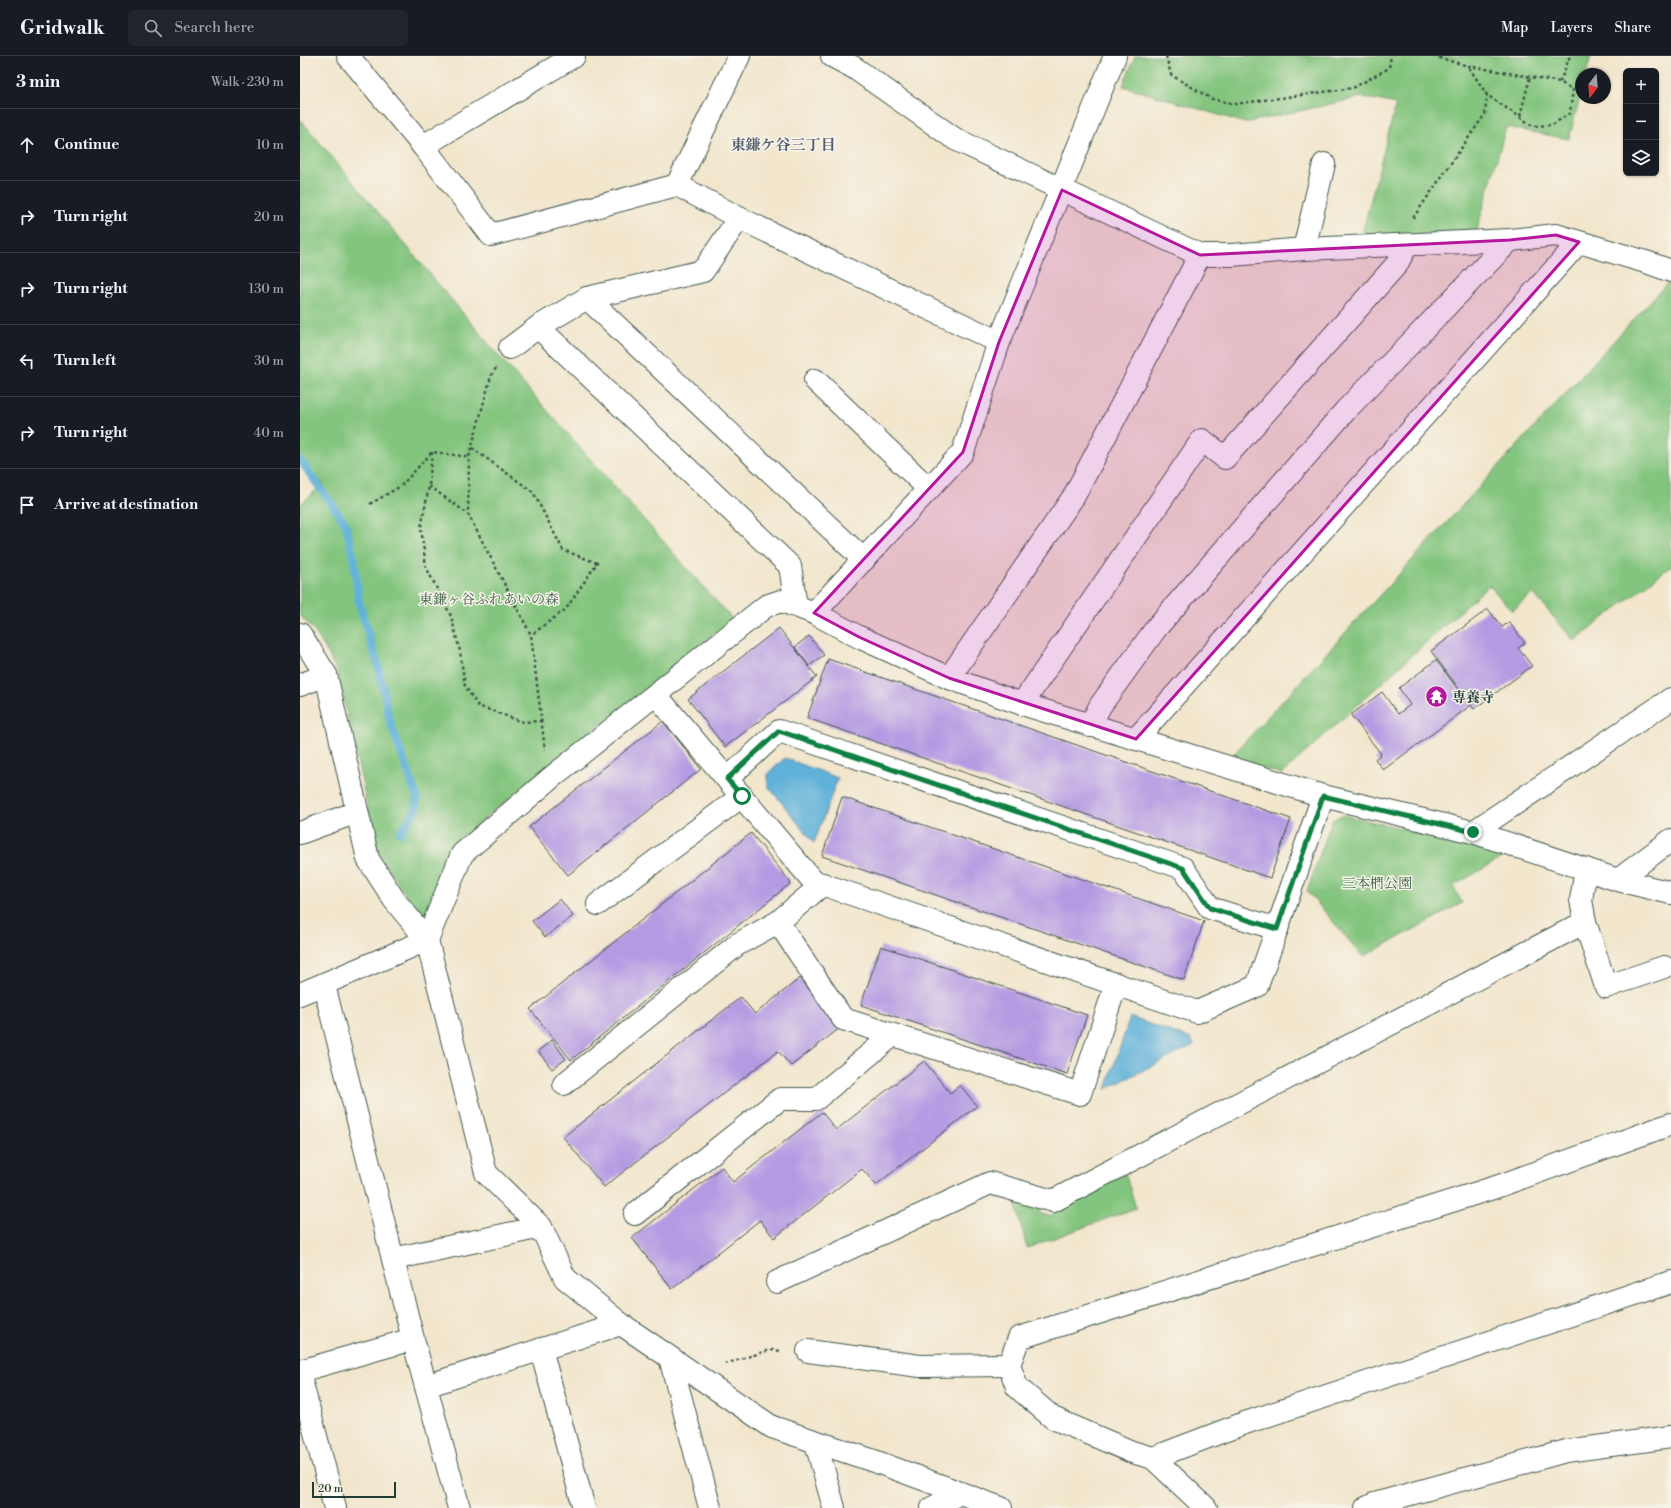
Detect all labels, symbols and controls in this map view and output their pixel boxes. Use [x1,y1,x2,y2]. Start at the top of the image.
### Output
search box [128,10,408,46]
text: Gridwalk [20,16,104,40]
icon: search [142,17,164,39]
text: Search here [174,18,254,37]
text: Map [1501,19,1528,37]
text: Layers [1550,19,1593,37]
text: Share [1615,19,1651,37]
north arrow [1575,68,1611,104]
map controls [1623,68,1659,176]
button: + [1623,68,1659,104]
text: 3 min [16,71,60,93]
text: Walk · 230 m [211,74,284,90]
button: − [1623,104,1659,140]
icon: ahead [16,134,38,156]
text: Continue [54,135,119,154]
district label: 東鎌ケ谷三丁目 [730,136,836,155]
text: 10 m [256,137,284,153]
button: layers [1623,140,1659,176]
icon: right [16,206,38,228]
text: Turn right [54,207,128,226]
text: 20 m [254,209,284,225]
icon: right [16,278,38,300]
text: Turn right [54,279,128,298]
text: 130 m [249,281,284,297]
icon: left [16,350,38,372]
text: Turn left [54,351,116,370]
text: 30 m [254,353,284,369]
icon: right [16,422,38,444]
text: Turn right [54,423,128,442]
text: 40 m [254,425,284,441]
icon: arrive [16,494,38,516]
text: Arrive at destination [54,495,198,514]
park label: 東鎌ヶ谷ふれあいの森 [419,591,559,609]
temple icon: 専養寺 [1424,684,1450,710]
place label: 専養寺 [1452,689,1494,707]
route start [733,787,751,805]
route end [1464,823,1482,841]
park label: 三本椚公園 [1342,875,1412,893]
scale bar [312,1480,396,1499]
text: 20 m [318,1482,343,1496]

